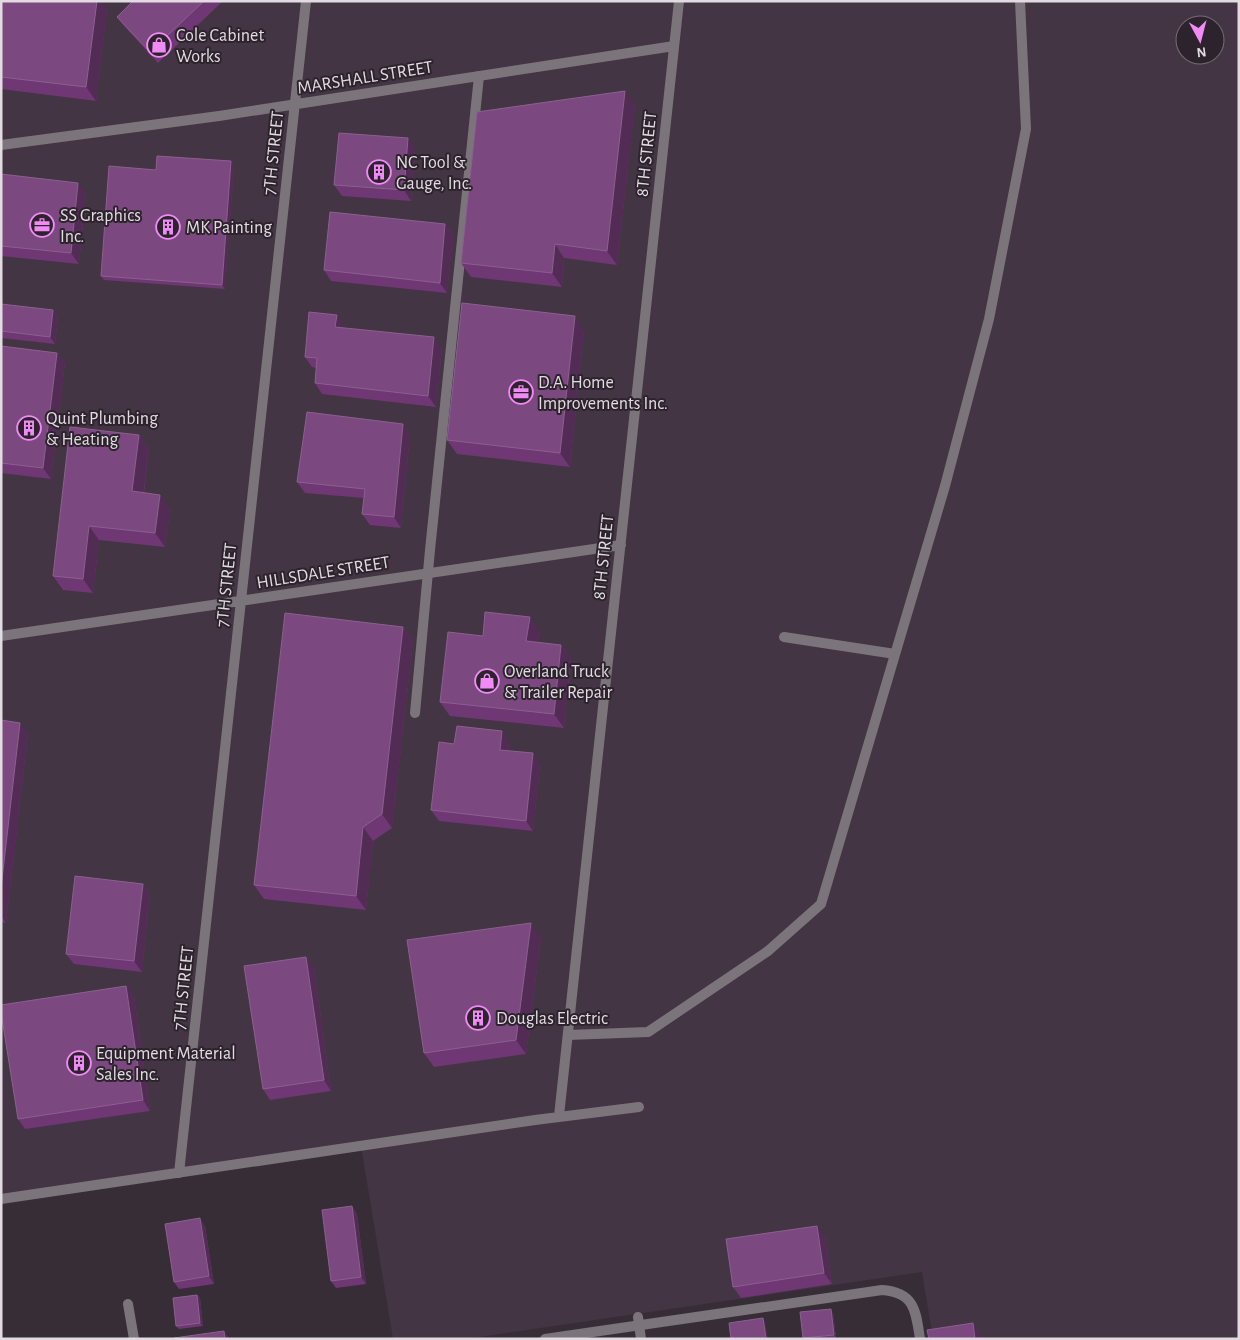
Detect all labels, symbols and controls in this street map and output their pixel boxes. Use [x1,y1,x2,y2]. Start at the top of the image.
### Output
north arrow [1175,15,1225,65]
place label: Cole Cabinet Works [176,27,264,66]
shop icon: Cole Cabinet Works [146,32,172,58]
text: N [1196,44,1207,59]
street label: MARSHALL STREET [296,58,434,98]
street label: 7TH STREET [261,110,287,196]
street label: 8TH STREET [634,110,660,198]
place label: NC Tool & Gauge, Inc. [396,154,472,193]
building icon: NC Tool & Gauge, Inc. [366,159,392,185]
place label: SS Graphics Inc. [60,207,141,246]
office icon: SS Graphics Inc. [29,212,55,238]
building icon: MK Painting [155,214,181,240]
place label: MK Painting [186,219,272,237]
place label: D.A. Home Improvements Inc. [538,374,668,413]
office icon: D.A. Home Improvements Inc. [508,379,534,405]
place label: Quint Plumbing & Heating [46,410,158,449]
building icon: Quint Plumbing & Heating [16,415,42,441]
street label: 8TH STREET [591,513,617,601]
street label: 7TH STREET [214,542,240,628]
street label: HILLSDALE STREET [255,554,391,592]
place label: Overland Truck & Trailer Repair [504,663,612,702]
shop icon: Overland Truck & Trailer Repair [474,668,500,694]
street label: 7TH STREET [171,945,197,1031]
building icon: Douglas Electric [465,1005,491,1031]
place label: Douglas Electric [496,1010,608,1028]
place label: Equipment Material Sales Inc. [96,1045,236,1084]
building icon: Equipment Material Sales Inc. [66,1050,92,1076]

